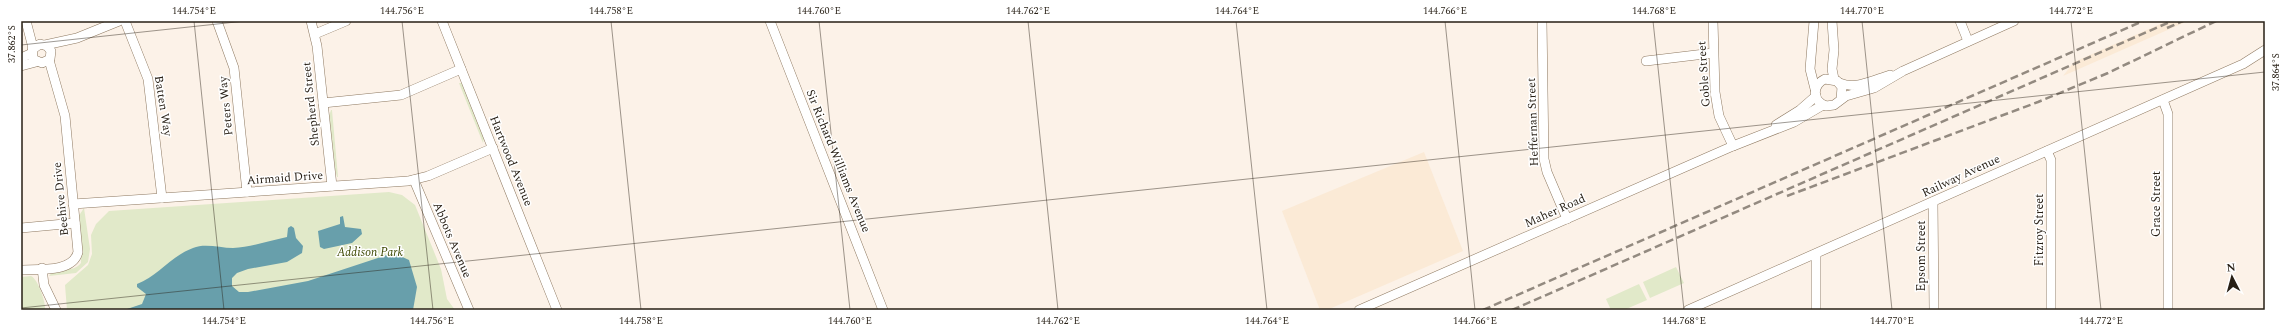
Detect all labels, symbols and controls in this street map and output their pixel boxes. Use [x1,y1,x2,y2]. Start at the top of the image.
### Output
text: 144.754°E [172,3,216,19]
text: 144.756°E [380,3,424,19]
text: 144.758°E [589,3,633,19]
text: 144.760°E [797,3,841,19]
text: 144.762°E [1006,3,1050,19]
text: 144.764°E [1215,3,1259,19]
text: 144.766°E [1423,3,1467,19]
text: 144.768°E [1632,3,1676,19]
text: 144.770°E [1840,3,1884,19]
text: 144.772°E [2049,3,2093,19]
text: 37.862°S [4,25,20,63]
street label: Goble Street [1692,40,1716,108]
text: 37.864°S [2268,53,2284,91]
street label: Shepherd Street [297,61,325,147]
street label: Batten Way [149,74,177,139]
street label: Peters Way [213,74,239,137]
street label: Heffernan Street [1522,77,1544,167]
street label: Sir Richard Williams Avenue [801,87,875,236]
street label: Hartwood Avenue [484,113,538,209]
street label: Railway Avenue [1919,149,2003,202]
street label: Beehive Drive [48,161,74,237]
street label: Airmaid Drive [246,166,324,190]
street label: Grace Street [2147,171,2166,237]
street label: Maher Road [1521,189,1589,233]
street label: Fitzroy Street [2030,194,2049,266]
street label: Abbots Avenue [427,199,477,281]
street label: Epsom Street [1912,220,1931,292]
park label: Addison Park [336,243,403,262]
north arrow [2212,257,2252,297]
text: N [2226,259,2236,276]
text: 144.754°E [202,313,246,329]
text: 144.756°E [410,313,454,329]
text: 144.758°E [619,313,663,329]
text: 144.760°E [828,313,872,329]
text: 144.762°E [1036,313,1080,329]
text: 144.764°E [1245,313,1289,329]
text: 144.766°E [1453,313,1497,329]
text: 144.768°E [1662,313,1706,329]
text: 144.770°E [1870,313,1914,329]
text: 144.772°E [2079,313,2123,329]

